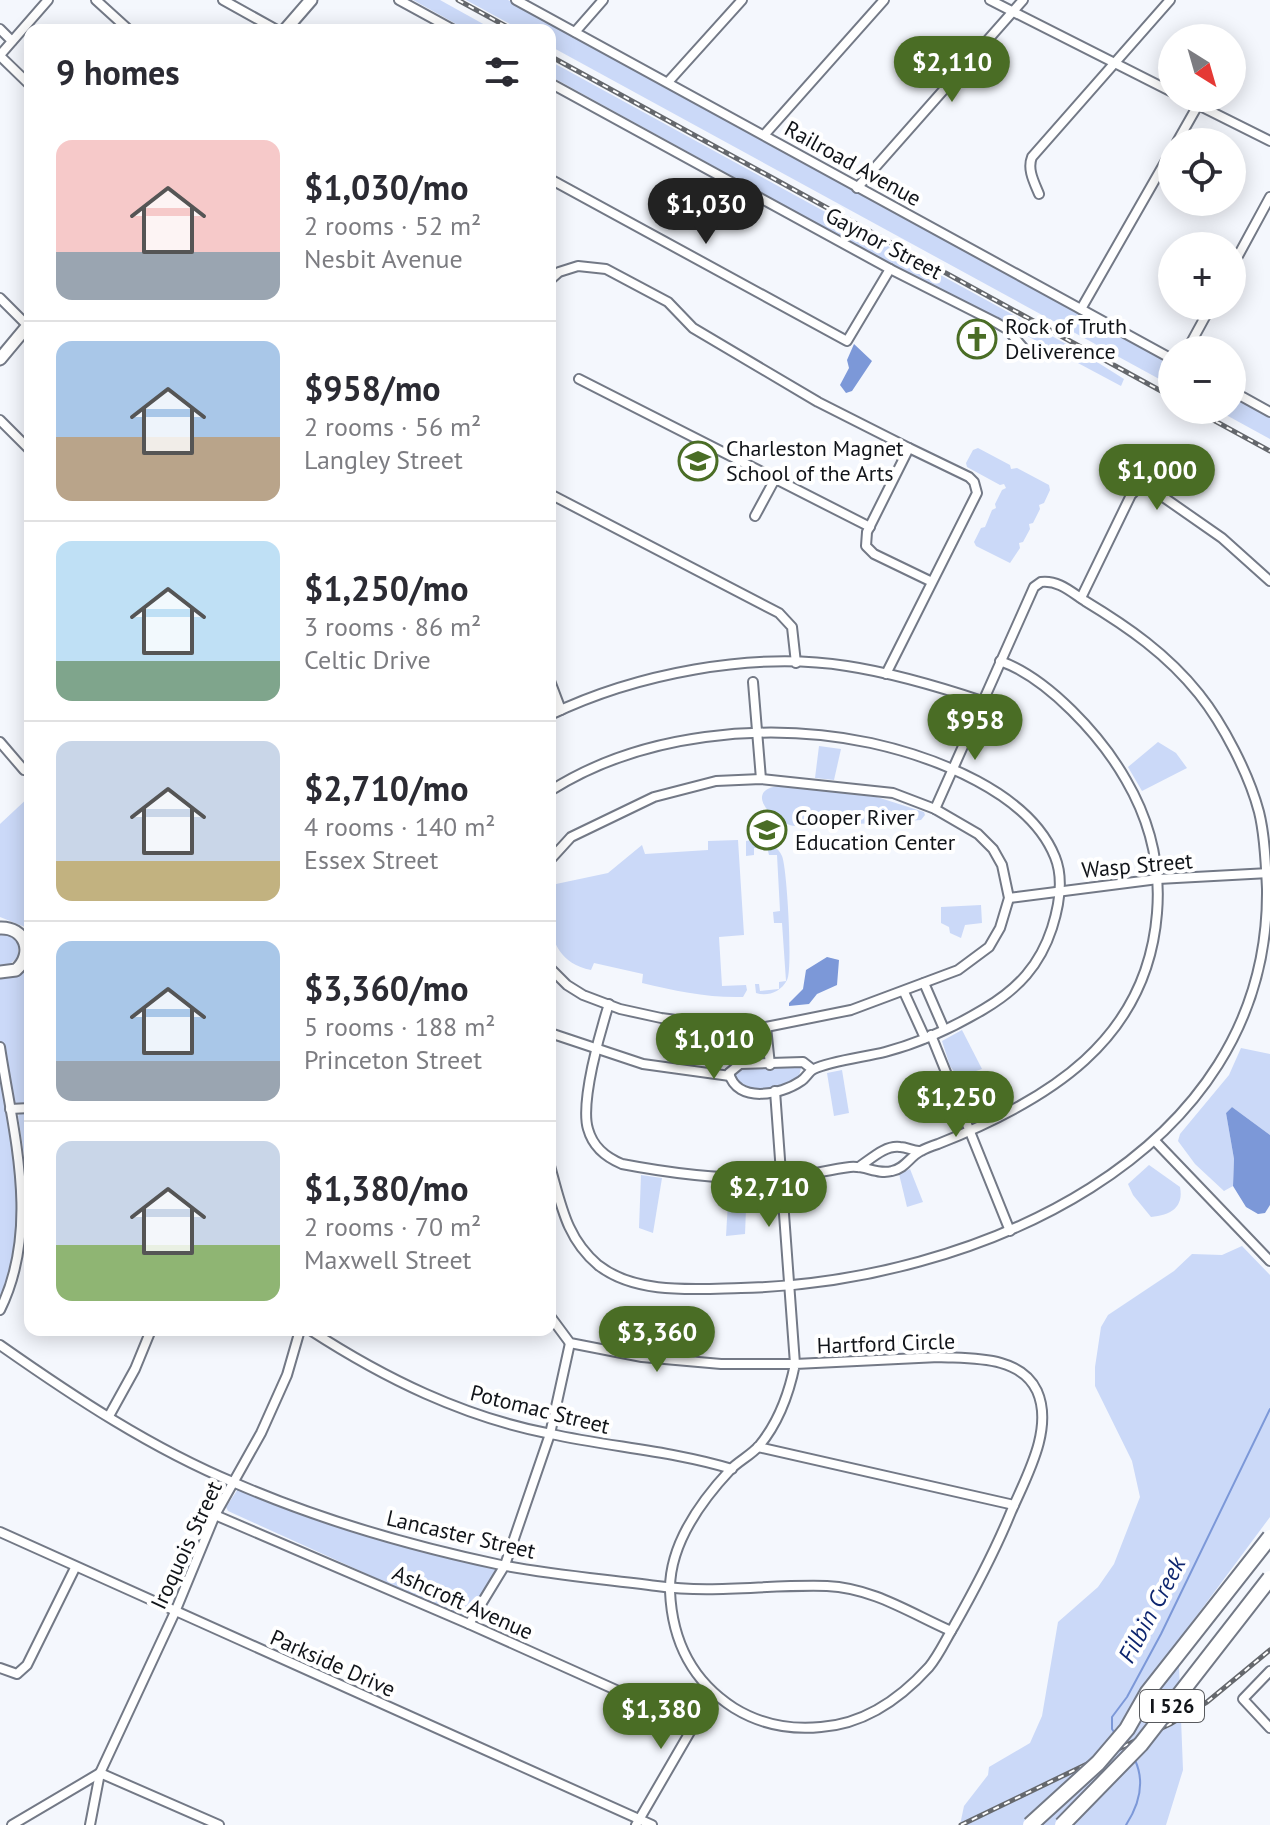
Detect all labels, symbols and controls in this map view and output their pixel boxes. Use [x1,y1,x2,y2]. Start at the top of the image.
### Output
north arrow [1158,24,1246,112]
map controls [1158,24,1246,424]
pin: $2,110 [887,36,1017,104]
text: $2,110 [912,45,992,78]
text: 9 homes [56,50,180,94]
icon: filters [480,50,524,94]
street label: Railroad Avenue [780,114,926,212]
button: locate [1158,128,1246,216]
text: $1,030/mo [304,165,468,209]
icon: home [120,172,216,268]
pin: $1,030 [641,178,771,246]
text: $1,030 [666,187,746,220]
street label: Gaynor Street [821,201,948,286]
text: 2 rooms · 52 m² [304,209,481,242]
button: + [1158,232,1246,320]
text: Nesbit Avenue [304,242,463,275]
place label: Rock of Truth Deliverence [1005,312,1127,365]
church icon: Rock of Truth Deliverence [956,318,998,360]
button: − [1158,336,1246,424]
text: $958/mo [304,366,441,410]
icon: home [120,373,216,469]
text: 2 rooms · 56 m² [304,410,481,443]
place label: Charleston Magnet School of the Arts [726,434,904,487]
school or university icon: Charleston Magnet School of the Arts [677,440,719,482]
text: Langley Street [304,443,463,476]
pin: $1,000 [1092,444,1222,512]
text: $1,000 [1117,453,1197,486]
text: $1,250/mo [304,566,468,610]
icon: home [120,573,216,669]
text: 3 rooms · 86 m² [304,610,481,643]
text: Celtic Drive [304,643,431,676]
pin: $958 [928,694,1022,762]
text: $958 [946,703,1004,736]
text: $2,710/mo [304,766,468,810]
icon: home [120,773,216,869]
place label: Cooper River Education Center [795,803,956,856]
school or university icon: Cooper River Education Center [746,809,788,851]
text: 4 rooms · 140 m² [304,810,496,843]
text: Essex Street [304,843,438,876]
street label: Wasp Street [1080,846,1194,884]
text: $3,360/mo [304,966,468,1010]
icon: home [120,973,216,1069]
text: 5 rooms · 188 m² [304,1010,496,1043]
pin: $1,010 [649,1013,779,1081]
text: $1,010 [674,1022,754,1055]
text: Princeton Street [304,1043,482,1076]
pin: $1,250 [891,1071,1021,1139]
text: $1,250 [916,1080,996,1113]
pin: $2,710 [704,1161,834,1229]
text: $1,380/mo [304,1166,468,1210]
text: $2,710 [729,1170,809,1203]
icon: home [120,1173,216,1269]
text: 2 rooms · 70 m² [304,1210,481,1243]
text: Maxwell Street [304,1243,471,1276]
pin: $3,360 [592,1306,722,1374]
text: $3,360 [617,1315,697,1348]
street label: Hartford Circle [816,1327,956,1359]
street label: Potomac Street [467,1378,613,1440]
street label: Iroquois Street [144,1476,228,1614]
street label: Lancaster Street [384,1503,539,1565]
water label: Filbin Creek [1111,1551,1193,1668]
street label: Ashcroft Avenue [388,1558,538,1646]
street label: Parkside Drive [266,1623,400,1703]
pin: $1,380 [596,1683,726,1751]
road number: I 526 [1140,1690,1204,1722]
text: $1,380 [621,1692,701,1725]

